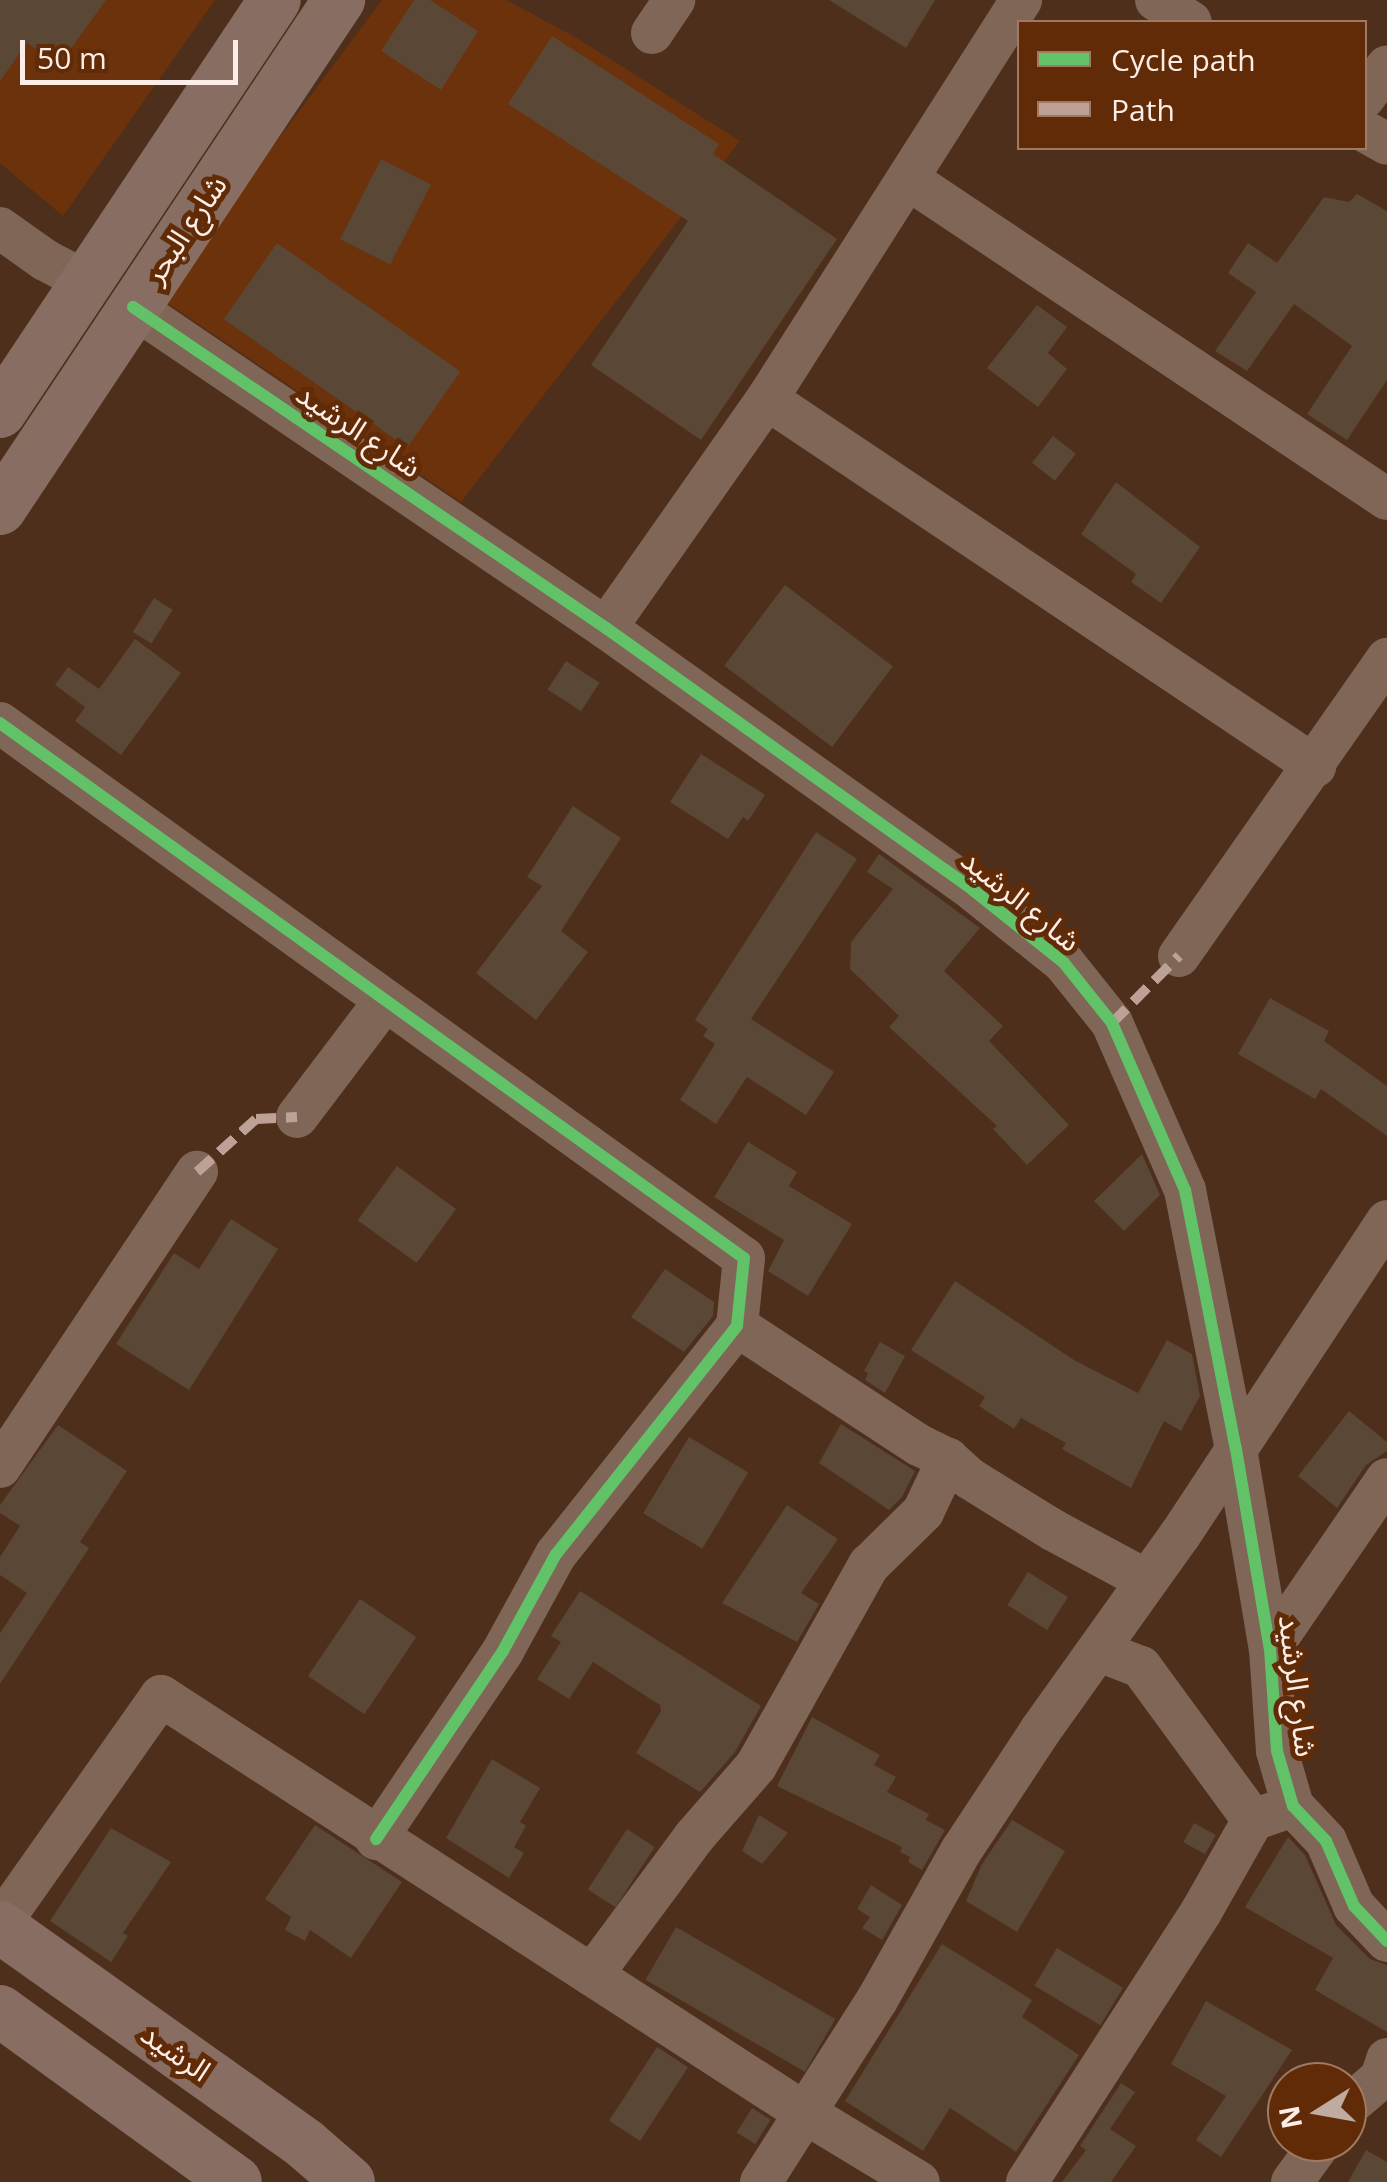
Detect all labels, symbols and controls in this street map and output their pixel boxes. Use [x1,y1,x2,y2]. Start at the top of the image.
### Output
scale bar [25,20,242,82]
legend [1017,20,1367,150]
text: 50 m [37,37,107,78]
text: Cycle path [1111,39,1256,80]
text: Path [1111,89,1175,130]
street label: شارع البحر [136,168,234,290]
street label: شارع الرشيد [290,375,428,485]
street label: شارع الرشيد [954,841,1088,959]
street label: شارع الرشيد [1271,1613,1325,1759]
street label: الرشيد [134,2015,218,2089]
north arrow [1267,2062,1367,2162]
text: N [1269,2103,1310,2132]

